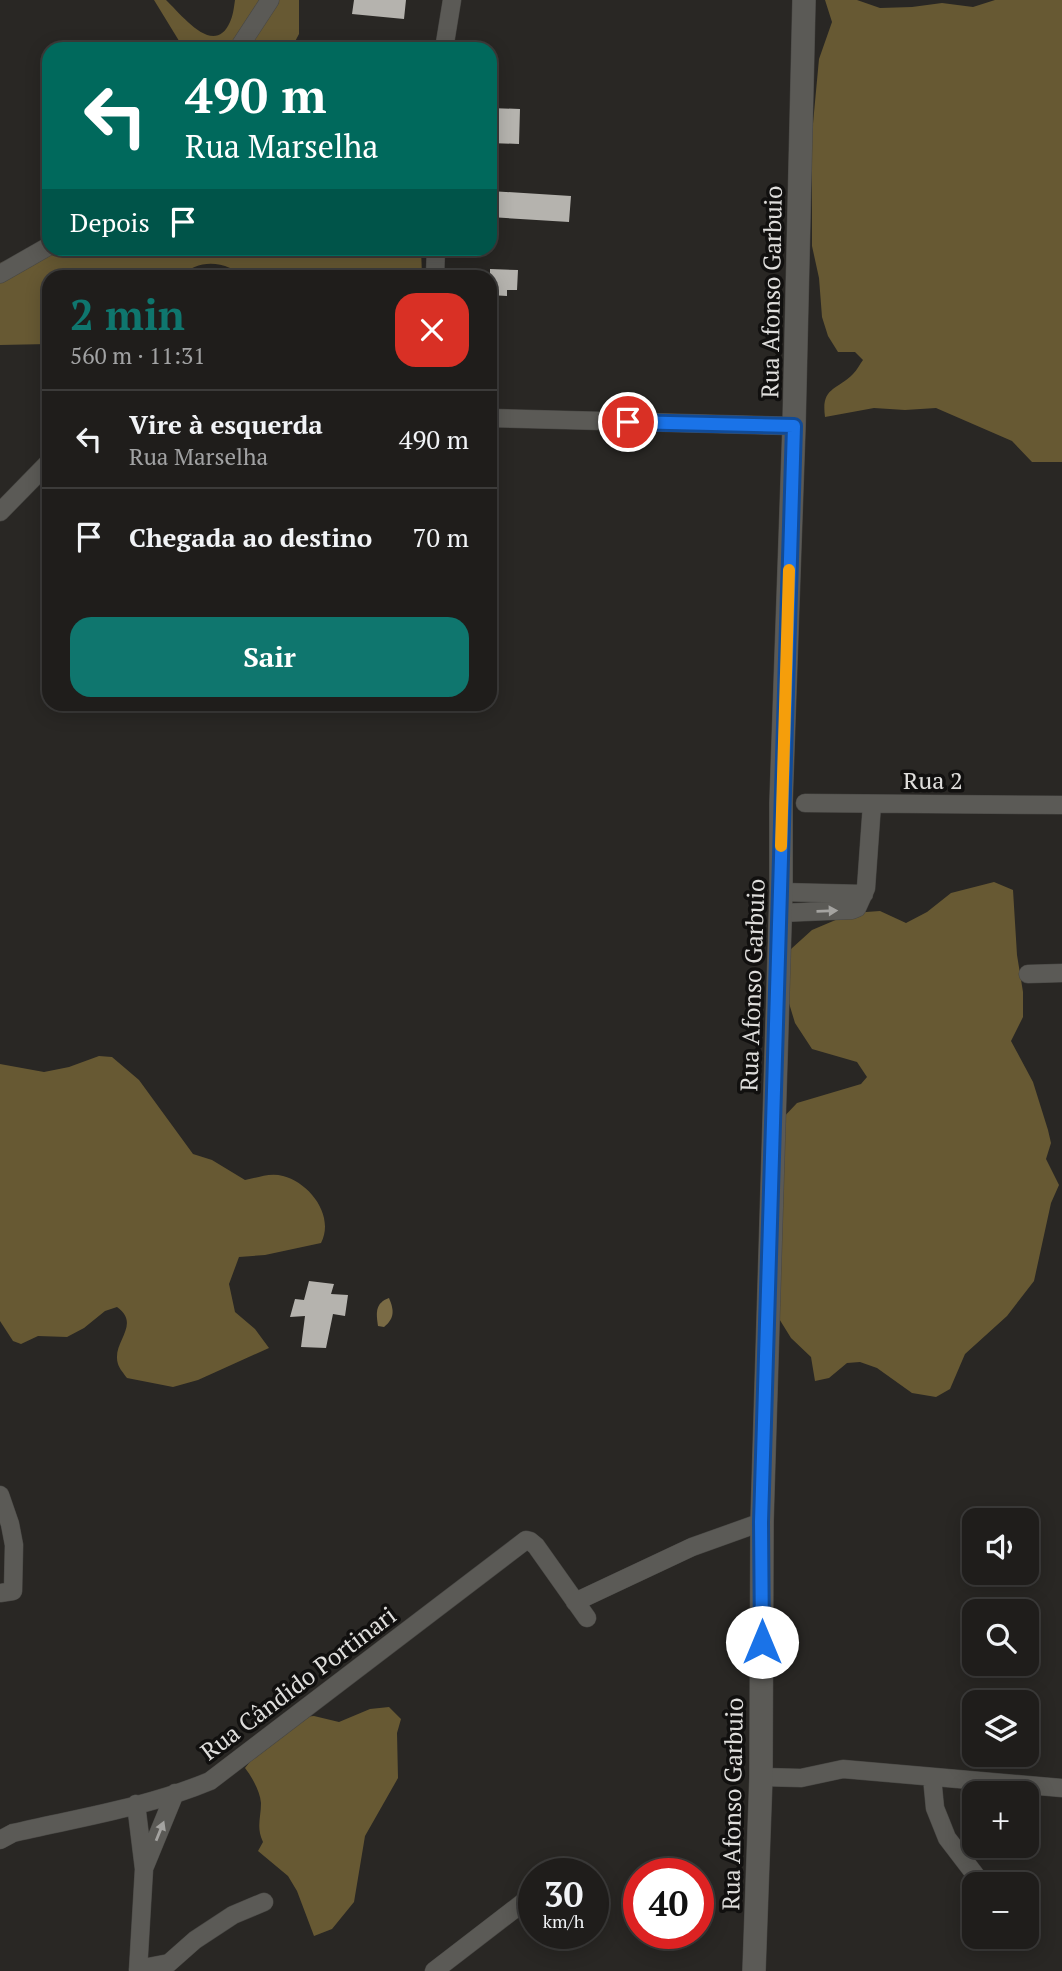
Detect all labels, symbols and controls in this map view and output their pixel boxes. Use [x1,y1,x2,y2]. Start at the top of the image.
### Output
text: 490 m [185,62,327,127]
icon: left [70,70,161,161]
text: Rua Marselha [185,125,378,167]
street label: Rua Afonso Garbuio [753,185,789,399]
icon: arrive [164,203,202,241]
text: Depois [70,205,150,239]
text: 2 min [70,286,185,342]
button: close [395,293,469,367]
text: 560 m · 11:31 [70,340,205,371]
pin [598,392,658,452]
icon: arrive [609,403,647,441]
text: Vire à esquerda [129,407,323,441]
icon: left [70,420,108,458]
text: 490 m [399,422,469,456]
text: Rua Marselha [129,441,268,472]
icon: arrive [70,518,108,556]
text: Chegada ao destino [129,520,372,554]
text: 70 m [413,520,469,554]
button: Sair [70,617,469,697]
street label: Rua 2 [903,764,963,796]
street label: Rua Afonso Garbuio [732,878,772,1092]
one-way arrow [816,906,838,917]
map controls [962,1508,1039,1949]
button: sound [962,1508,1039,1585]
street label: Rua Cândido Portinari [194,1599,402,1767]
button: search [962,1599,1039,1676]
position arrow [725,1605,799,1679]
button: layers [962,1690,1039,1767]
street label: Rua Afonso Garbuio [714,1697,750,1911]
button: + [962,1781,1039,1858]
one-way arrow [154,1820,165,1841]
speed limit sign: 40 [623,1858,714,1949]
text: 30 [544,1871,583,1917]
button: − [962,1872,1039,1949]
text: km/h [543,1909,584,1933]

